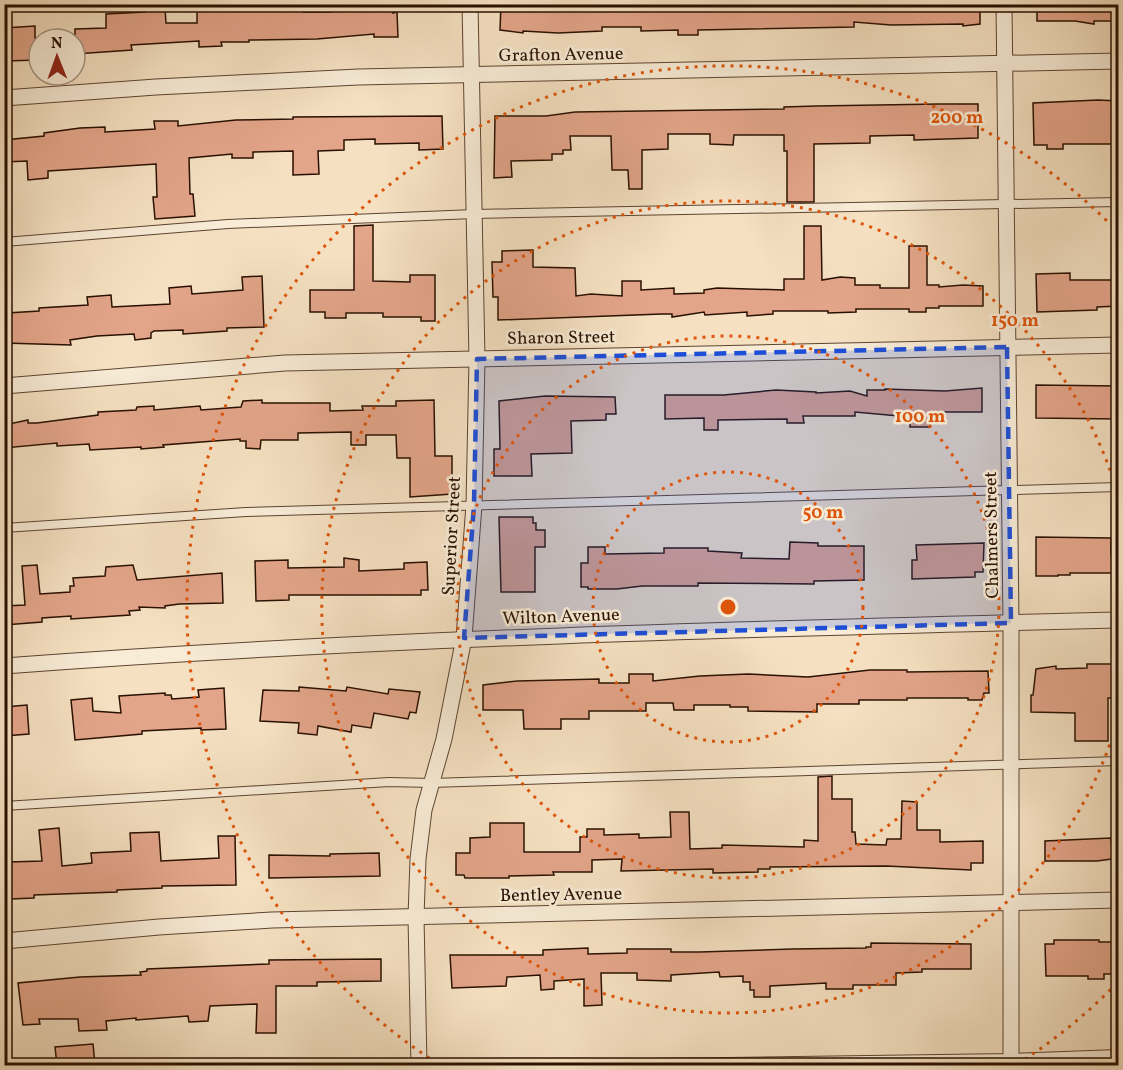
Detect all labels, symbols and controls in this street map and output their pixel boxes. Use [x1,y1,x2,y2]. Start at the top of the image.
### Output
north arrow [27,27,87,87]
text: N [51,33,63,55]
street label: Grafton Avenue [498,42,624,69]
text: 200 m [931,106,983,131]
text: 150 m [991,309,1039,334]
street label: Sharon Street [507,325,615,352]
text: 100 m [895,405,945,430]
street label: Chalmers Street [979,471,1006,599]
street label: Superior Street [437,476,468,597]
text: 50 m [803,501,843,526]
centre of rings [718,597,738,617]
street label: Wilton Avenue [502,603,620,632]
street label: Bentley Avenue [500,882,622,909]

